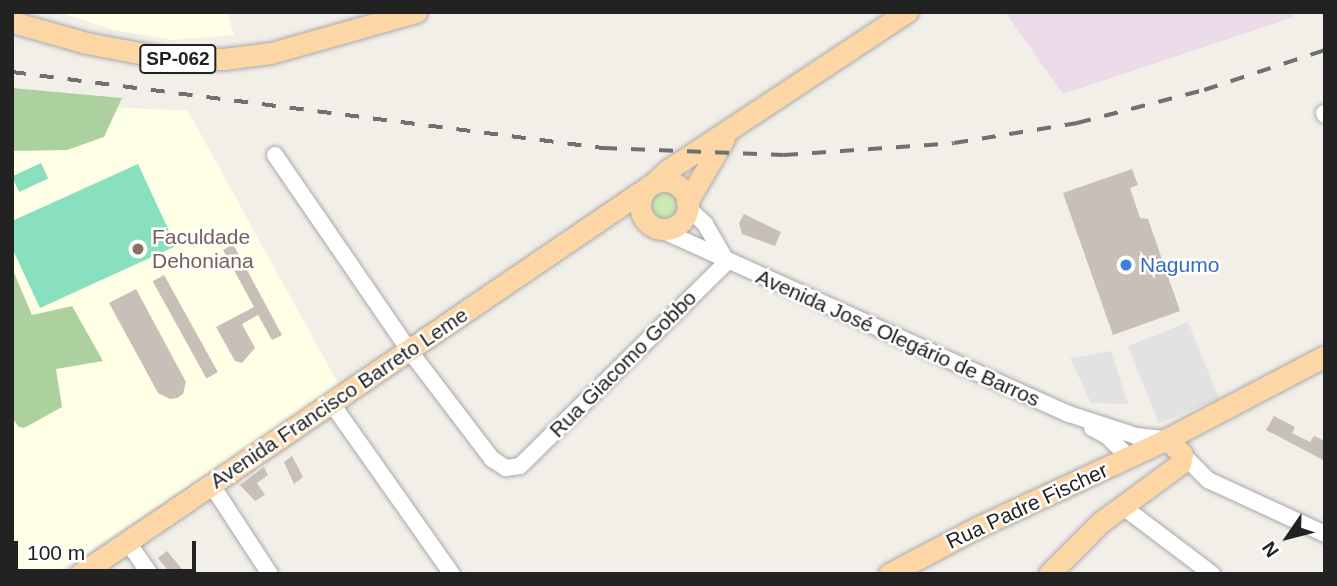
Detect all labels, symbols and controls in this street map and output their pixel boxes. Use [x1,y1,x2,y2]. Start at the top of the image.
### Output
road number: SP-062 [138,44,218,74]
place label: Faculdade Dehoniana [152,224,254,274]
marker: Faculdade Dehoniana [130,241,146,257]
place label: Nagumo [1140,252,1219,278]
marker: Nagumo [1118,257,1134,273]
street label: Avenida José Olegário de Barros [752,264,1044,412]
street label: Rua Giacomo Gobbo [544,285,702,443]
street label: Avenida Francisco Barreto Leme [205,302,473,494]
street label: Rua Padre Fischer [942,458,1112,554]
north arrow [1253,502,1323,572]
scale bar [18,526,200,570]
text: N [1258,538,1283,561]
text: 100 m [27,541,85,564]

